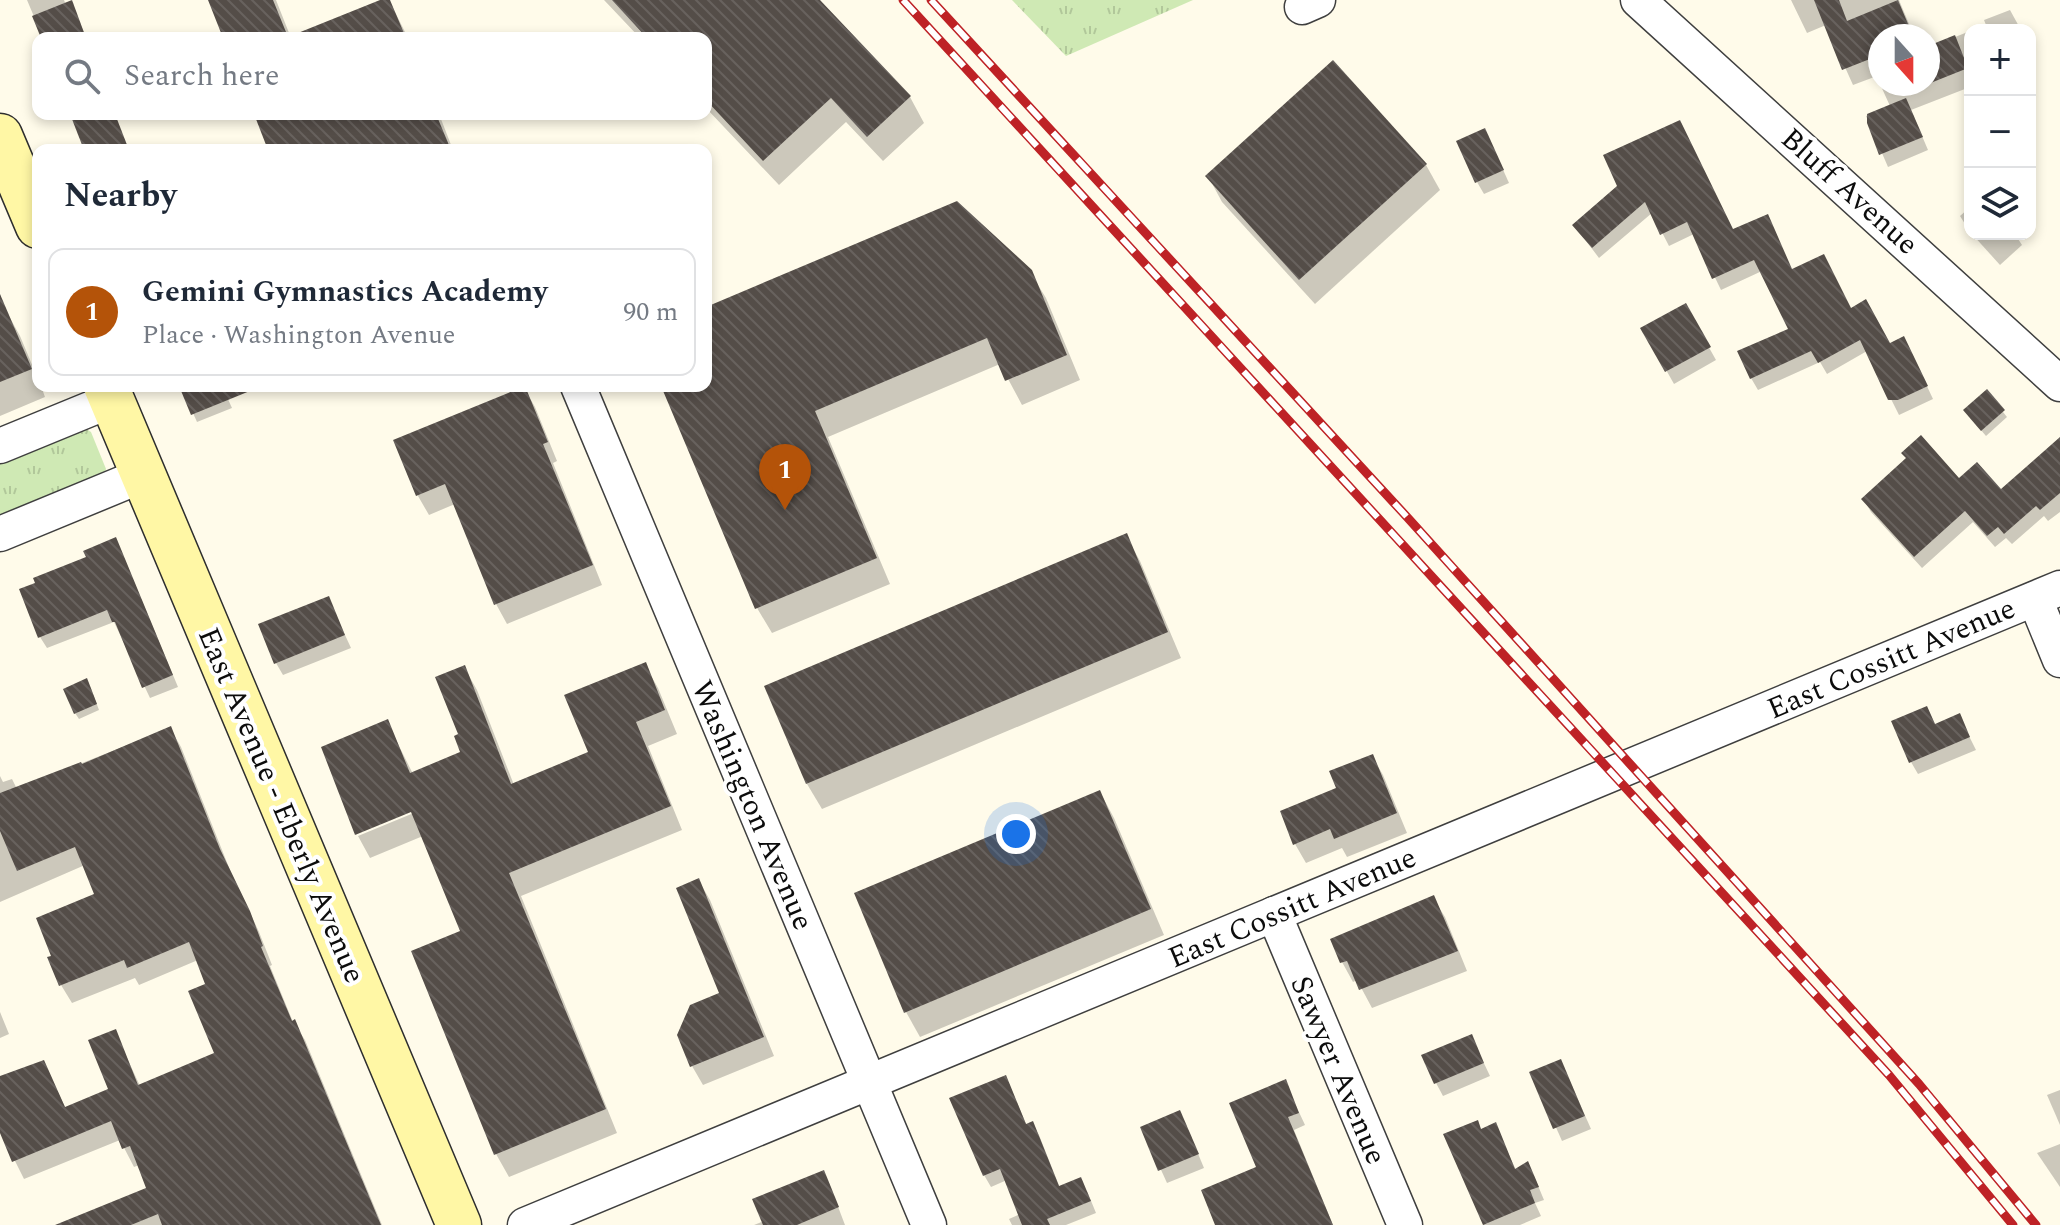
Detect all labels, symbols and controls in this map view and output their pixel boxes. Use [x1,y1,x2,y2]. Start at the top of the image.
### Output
north arrow [1868,24,1940,96]
map controls [1964,24,2036,240]
button: + [1964,24,2036,96]
search box [32,32,712,120]
text: Search here [124,53,280,99]
icon: search [60,54,104,98]
button: − [1964,96,2036,168]
street label: Bluff Avenue [1770,117,1929,266]
button: layers [1964,168,2036,240]
text: Nearby [64,170,177,222]
text: Gemini Gymnastics Academy [142,269,548,315]
text: 1 [85,292,99,332]
text: 90 m [623,292,678,332]
text: Place · Washington Avenue [142,315,455,355]
pin: 1 [759,444,811,510]
street label: East Cossitt Avenue [1760,586,2023,732]
street label: East Avenue - Eberly Avenue [185,620,377,991]
street label: Washington Avenue [679,673,826,938]
your location [996,814,1036,854]
street label: East Cossitt Avenue [1161,835,1424,981]
street label: Sawyer Avenue [1278,969,1399,1172]

